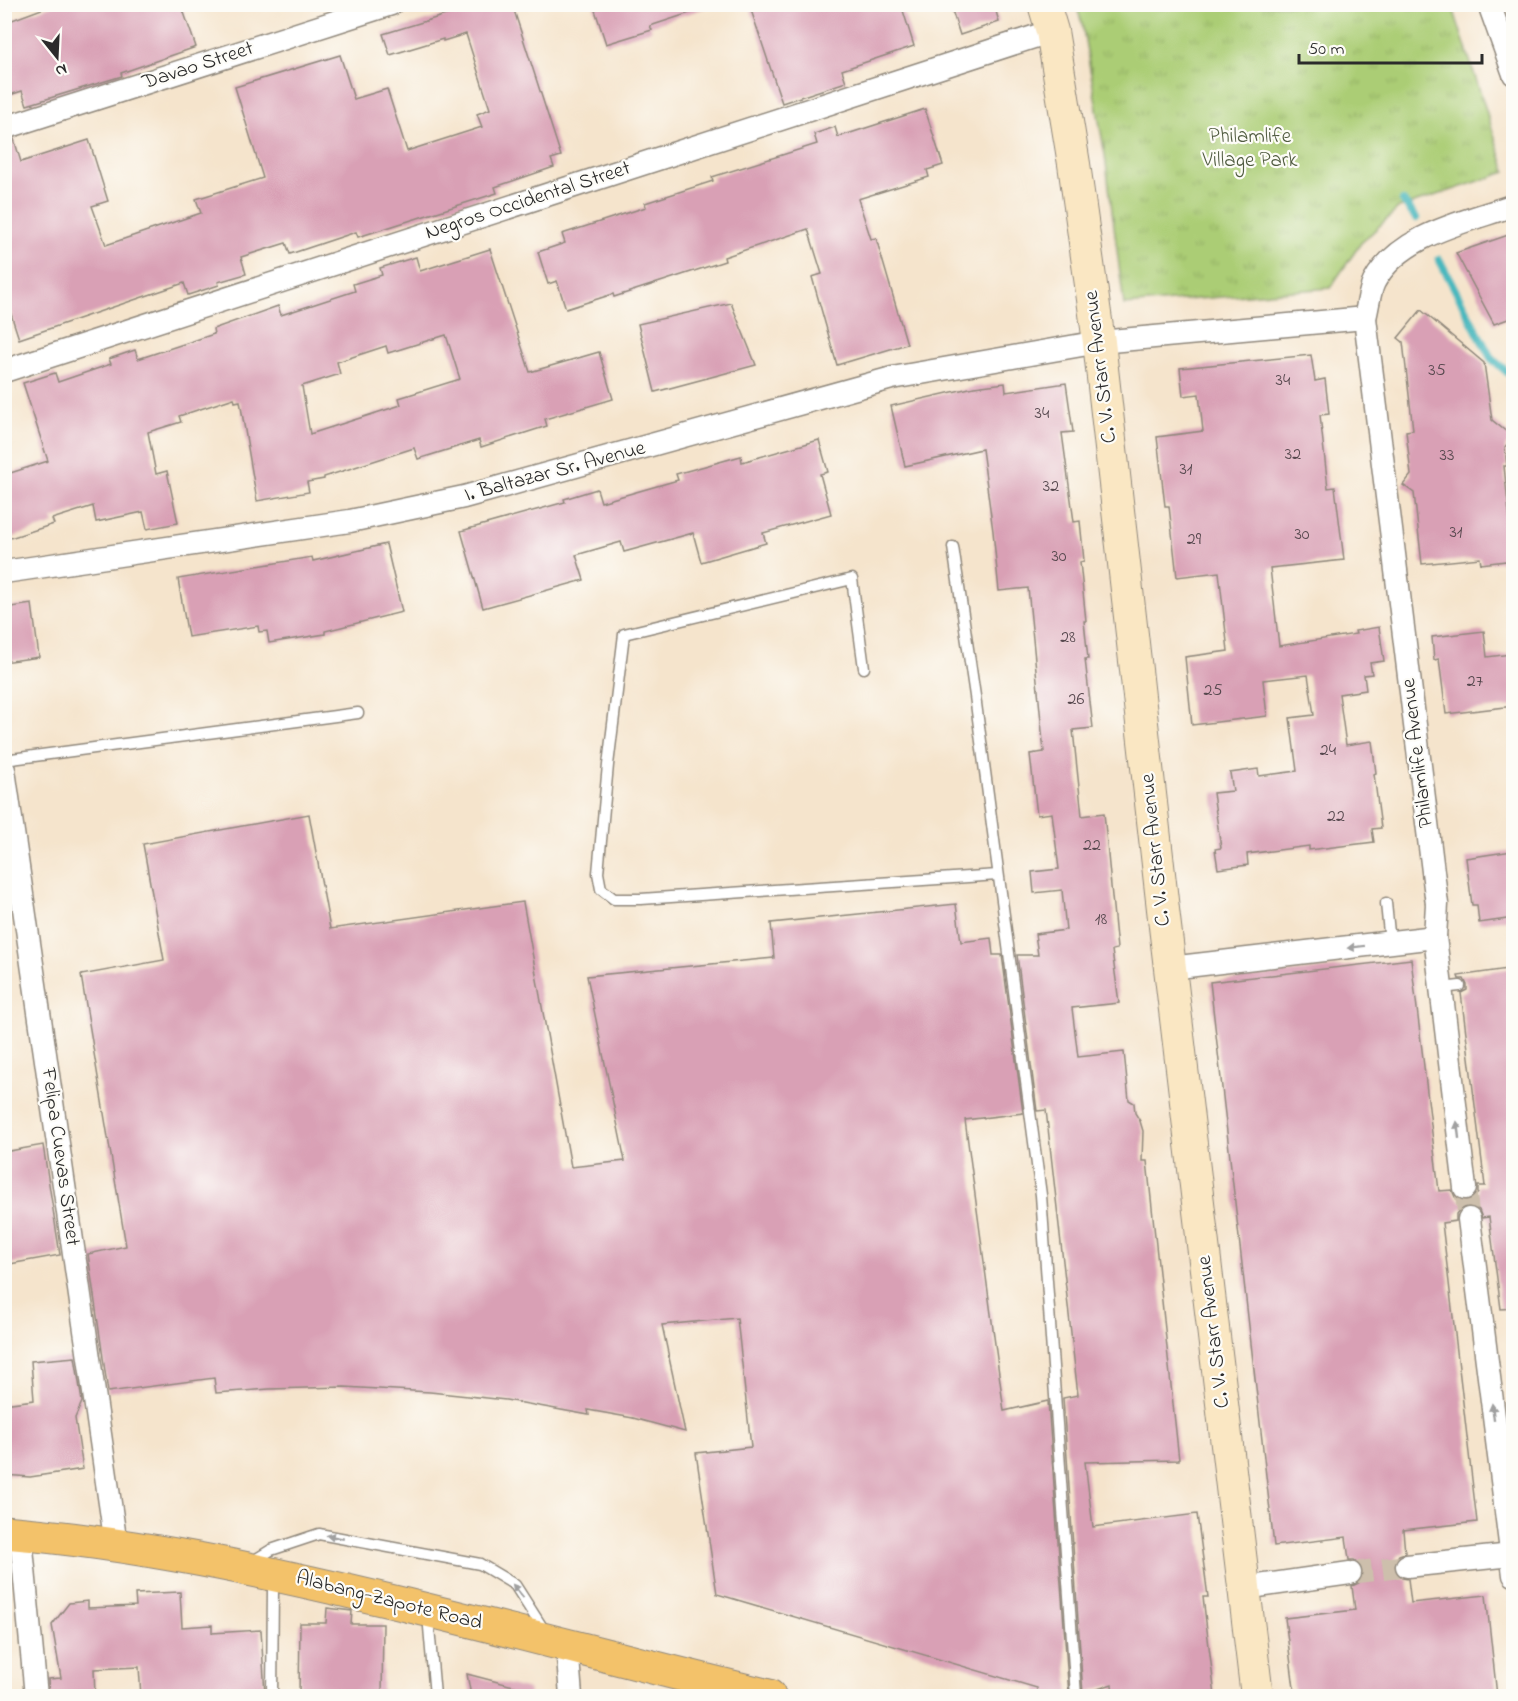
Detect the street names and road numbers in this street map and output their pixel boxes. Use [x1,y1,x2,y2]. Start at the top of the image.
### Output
street label: Davao Street [138,34,257,98]
street label: Negros Occidental Street [421,154,635,250]
street label: C. V. Starr Avenue [1077,288,1125,445]
street label: I. Baltazar Sr. Avenue [461,433,649,511]
street label: Philamlife Avenue [1394,676,1442,829]
street label: C. V. Starr Avenue [1133,772,1179,928]
street label: Felipa Cuevas Street [33,1065,87,1248]
street label: C. V. Starr Avenue [1190,1253,1238,1410]
street label: Alabang-Zapote Road [292,1563,485,1641]

